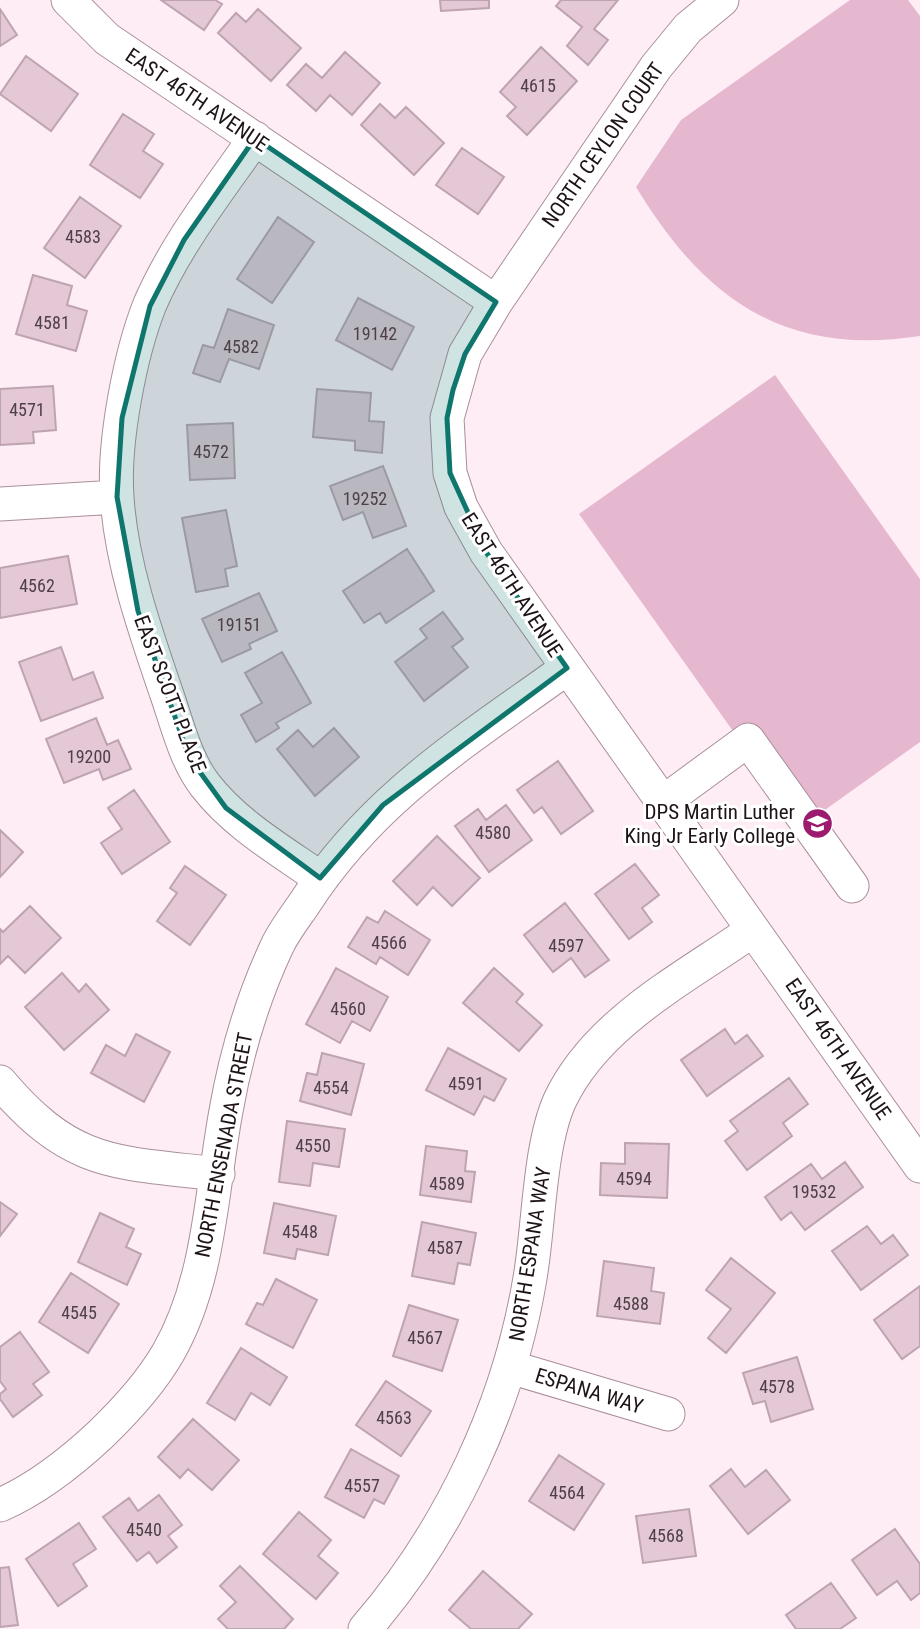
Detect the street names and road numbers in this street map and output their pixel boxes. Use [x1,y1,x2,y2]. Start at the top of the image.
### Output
street label: EAST 46TH AVENUE [121,43,273,157]
street label: NORTH CEYLON COURT [537,58,669,232]
street label: EAST 46TH AVENUE [456,508,568,662]
street label: EAST SCOTT PLACE [129,612,211,776]
street label: EAST 46TH AVENUE [780,974,896,1124]
street label: NORTH ENSENADA STREET [190,1030,258,1259]
street label: NORTH ESPANA WAY [504,1165,556,1343]
street label: ESPANA WAY [532,1363,646,1419]

